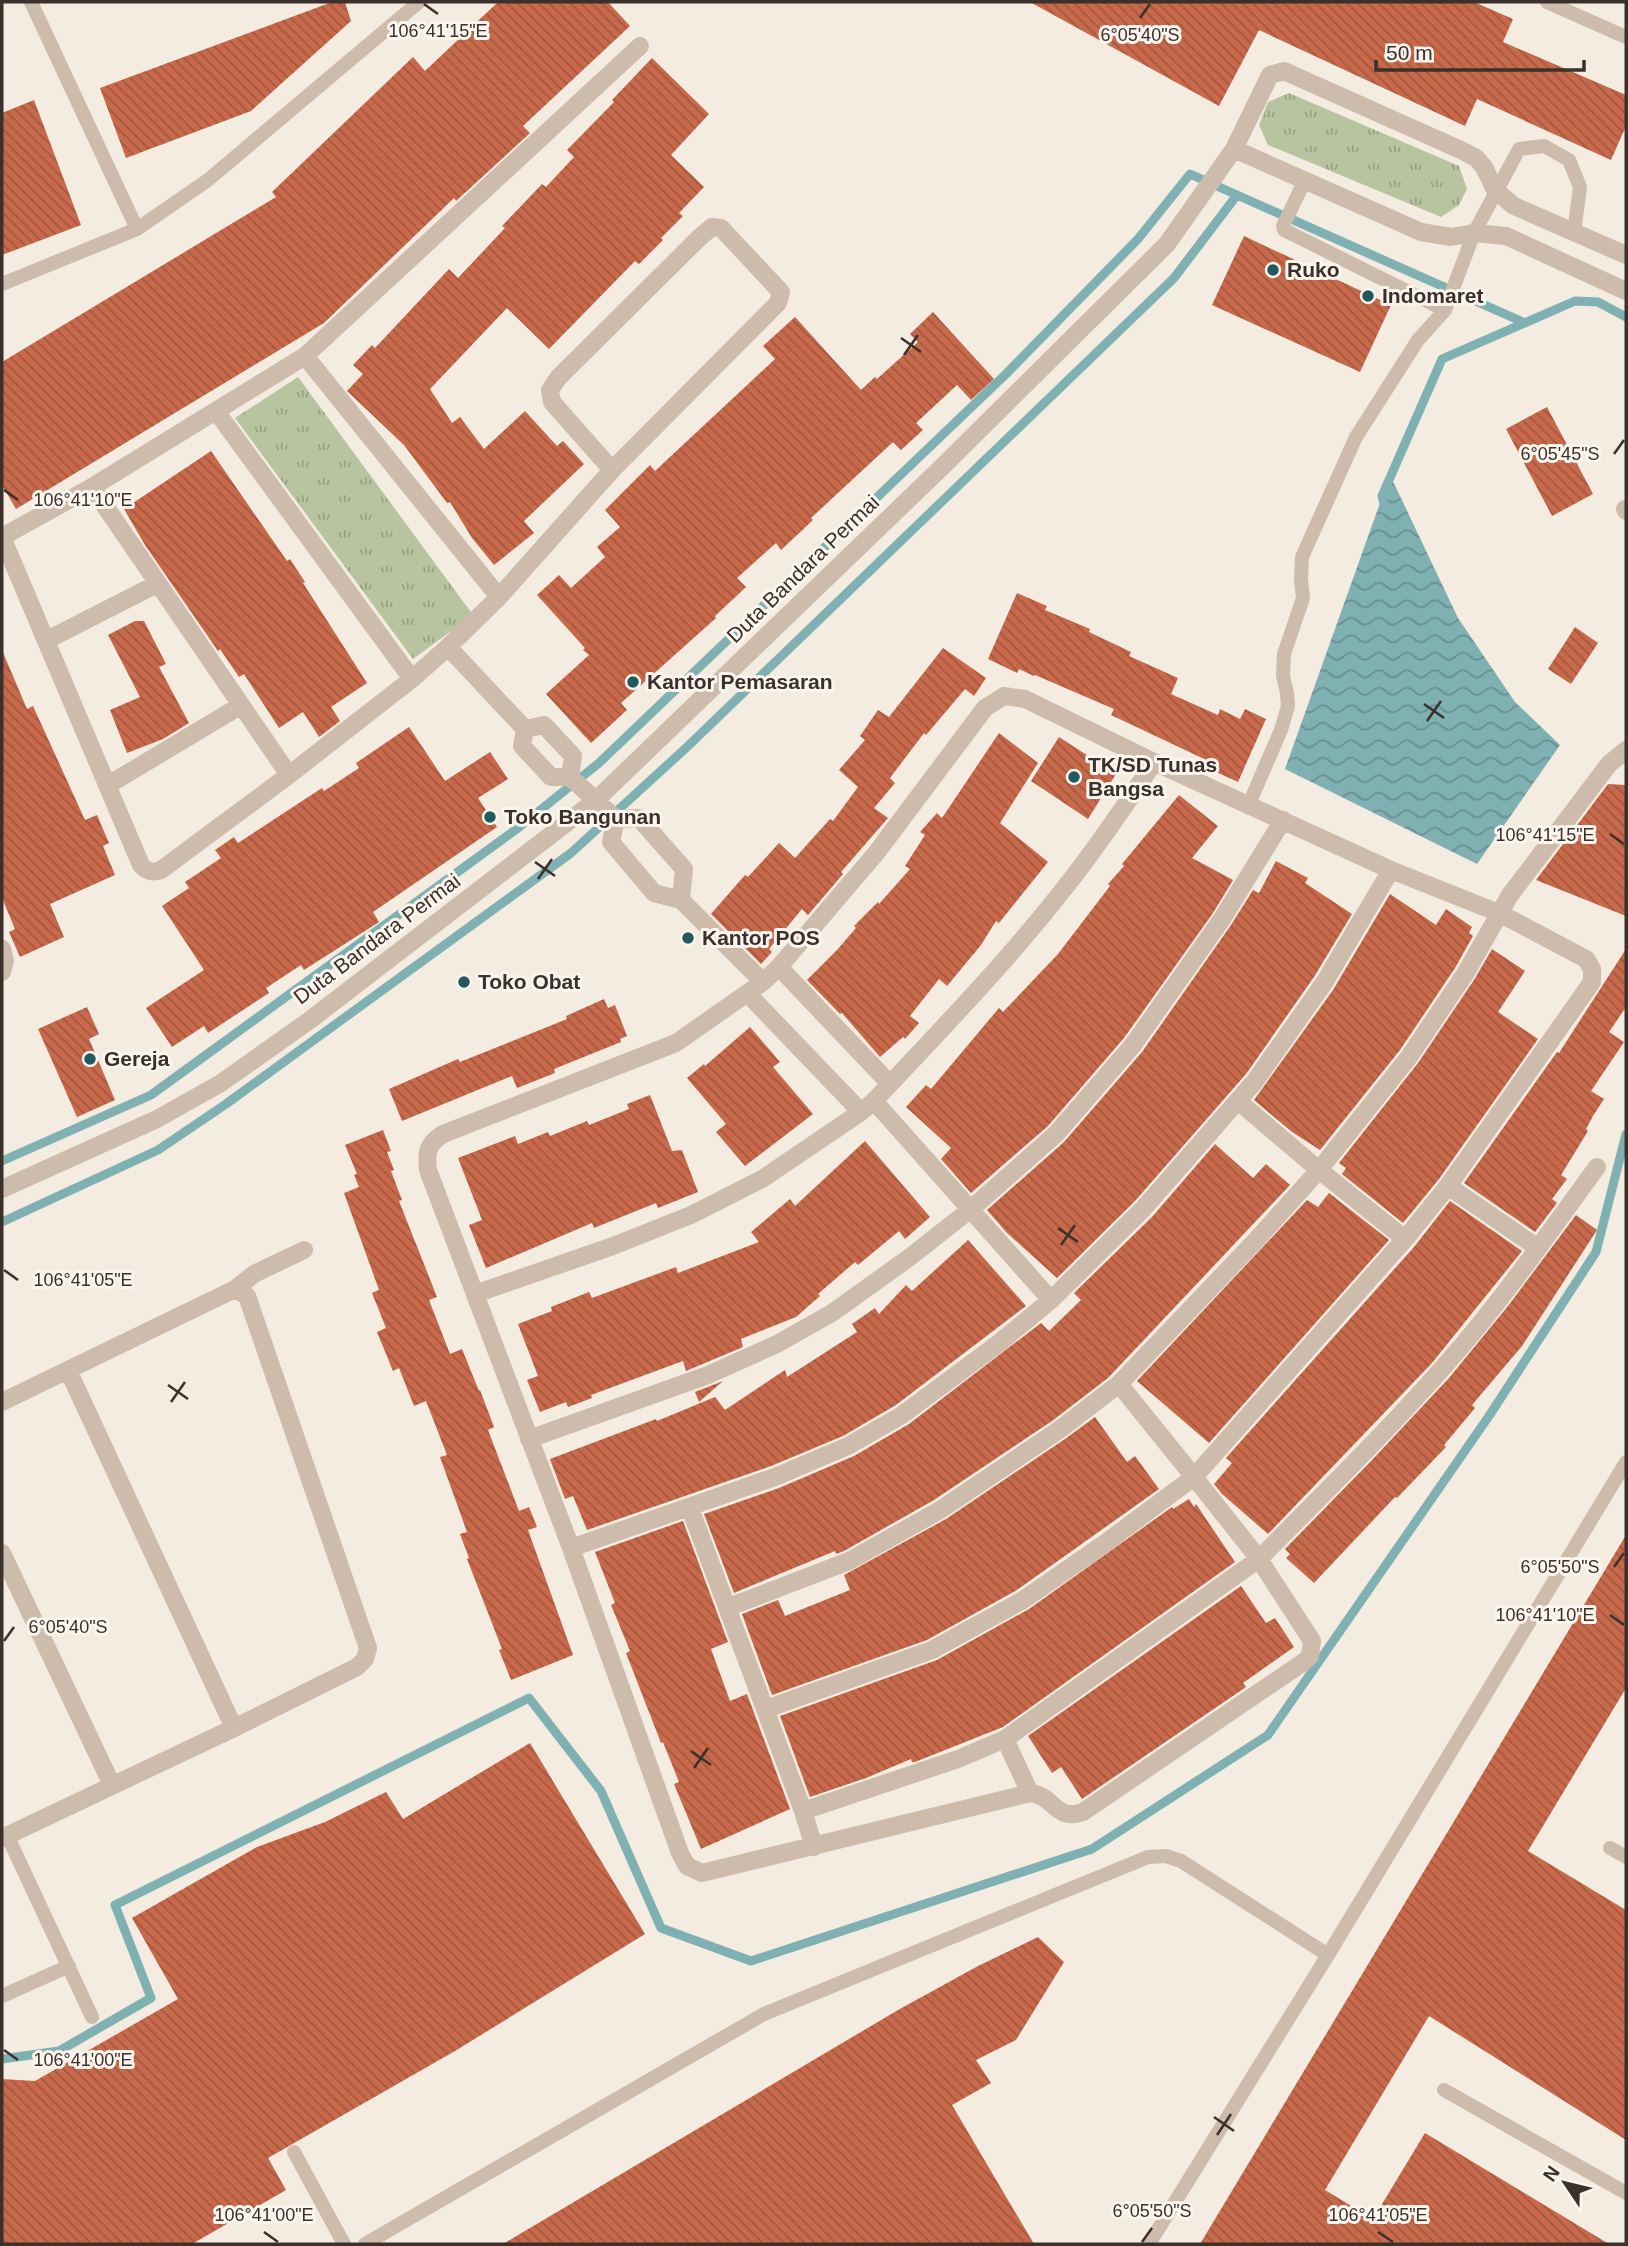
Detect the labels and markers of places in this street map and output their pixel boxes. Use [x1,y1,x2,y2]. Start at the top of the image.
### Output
place label: Ruko [1287,258,1340,281]
marker: Ruko [1265,262,1281,278]
place label: Indomaret [1382,284,1484,307]
marker: Indomaret [1360,288,1376,304]
place label: Kantor Pemasaran [647,670,833,693]
marker: Kantor Pemasaran [625,674,641,690]
place label: TK/SD Tunas Bangsa [1088,753,1217,800]
marker: TK/SD Tunas Bangsa [1066,769,1082,785]
place label: Toko Bangunan [504,805,661,828]
marker: Toko Bangunan [482,809,498,825]
place label: Kantor POS [702,926,820,949]
marker: Kantor POS [680,930,696,946]
place label: Toko Obat [478,970,580,993]
marker: Toko Obat [456,974,472,990]
place label: Gereja [104,1047,170,1070]
marker: Gereja [82,1051,98,1067]

